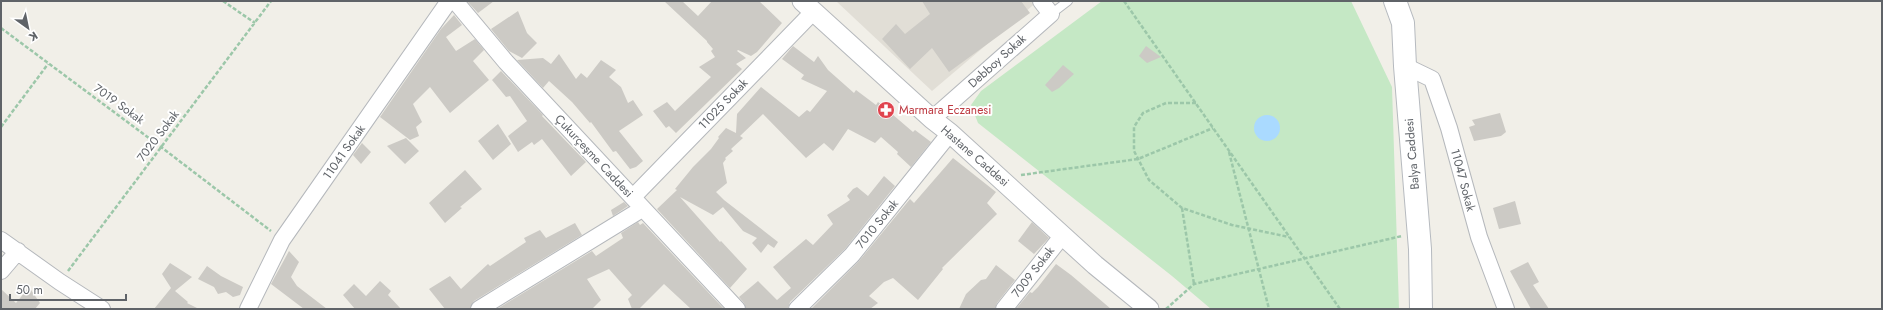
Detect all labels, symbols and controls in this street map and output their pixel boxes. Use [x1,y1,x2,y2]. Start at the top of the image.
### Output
north arrow [8,8,48,48]
text: K [26,28,41,45]
street label: Debboy Sokak [964,29,1031,92]
street label: 11025 Sokak [694,74,752,134]
street label: 7019 Sokak [90,79,149,129]
pharmacy icon: Marmara Eczanesi [876,100,896,120]
place label: Marmara Eczanesi [899,101,991,119]
street label: 7020 Sokak [133,106,184,166]
street label: Çukurçeşme Caddesi [551,111,637,201]
street label: Balya Caddesi [1400,118,1424,190]
street label: 11041 Sokak [318,120,370,183]
street label: Hastane Caddesi [937,121,1013,191]
street label: 11047 Sokak [1446,147,1480,214]
street label: 7010 Sokak [851,195,903,253]
street label: 7009 Sokak [1007,242,1059,301]
scale bar [10,276,126,302]
text: 50 m [16,281,43,299]

